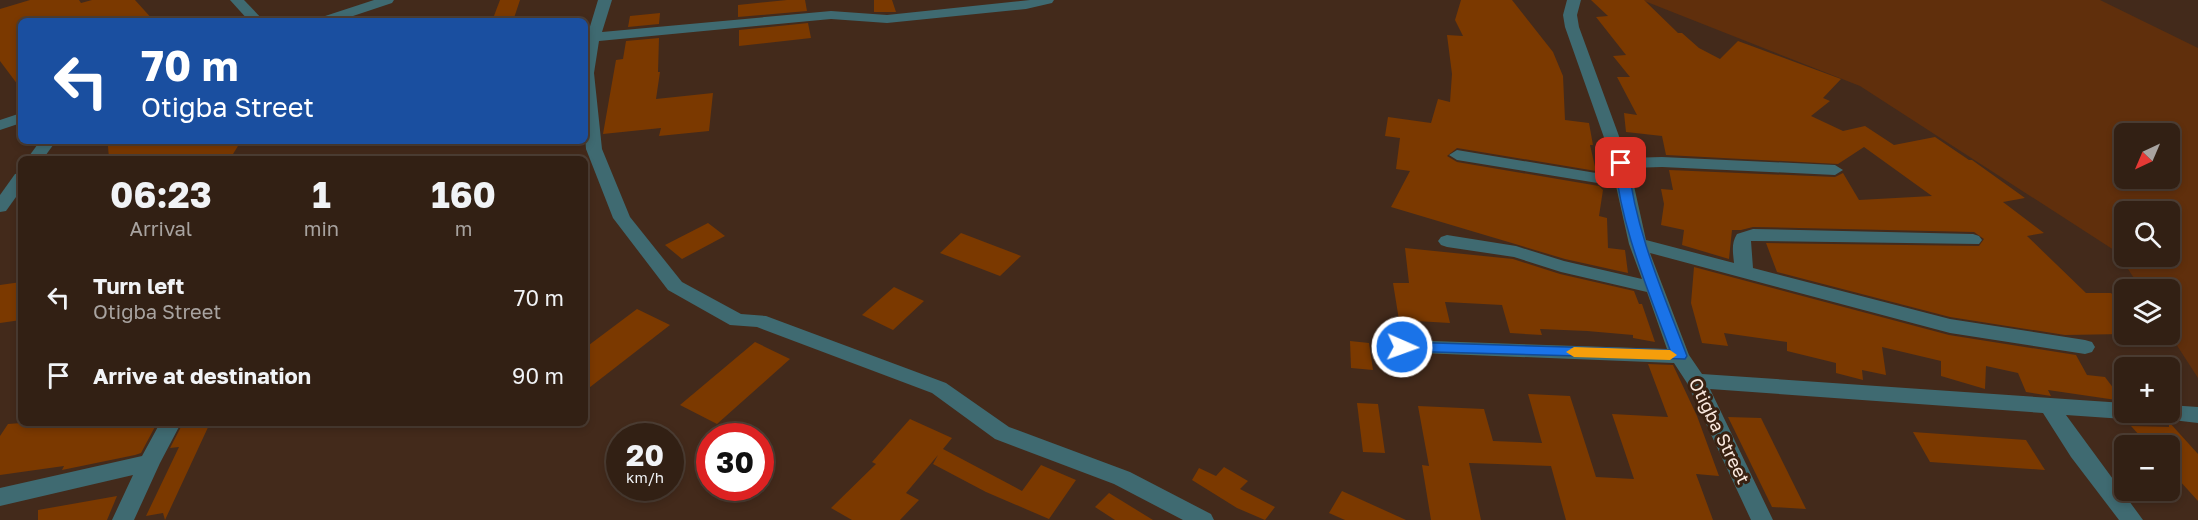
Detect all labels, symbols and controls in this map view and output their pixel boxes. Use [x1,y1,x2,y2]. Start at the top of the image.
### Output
text: 70 m [141,40,238,90]
icon: left [42,42,120,120]
text: Otigba Street [141,91,314,123]
north arrow [2114,123,2180,189]
map controls [2114,123,2180,501]
pin [1595,137,1646,188]
icon: arrive [1604,146,1637,179]
text: 06:23 [110,173,212,216]
text: 1 [312,173,331,216]
text: 160 [431,173,496,216]
button: search [2114,201,2180,267]
text: Arrival [130,216,192,240]
text: min [304,216,339,240]
text: m [455,216,472,240]
text: Turn left [93,272,184,299]
button: layers [2114,279,2180,345]
icon: left [42,281,75,314]
text: 70 m [514,284,564,311]
text: Otigba Street [93,299,221,323]
position arrow [1370,315,1434,379]
button: + [2114,357,2180,423]
icon: arrive [42,359,75,392]
text: Arrive at destination [93,362,311,389]
text: 90 m [512,362,564,389]
street label: Otigba Street [1685,374,1755,487]
speed limit sign: 30 [696,423,774,501]
button: − [2114,435,2180,501]
text: 20 [626,437,664,473]
text: km/h [626,468,664,486]

